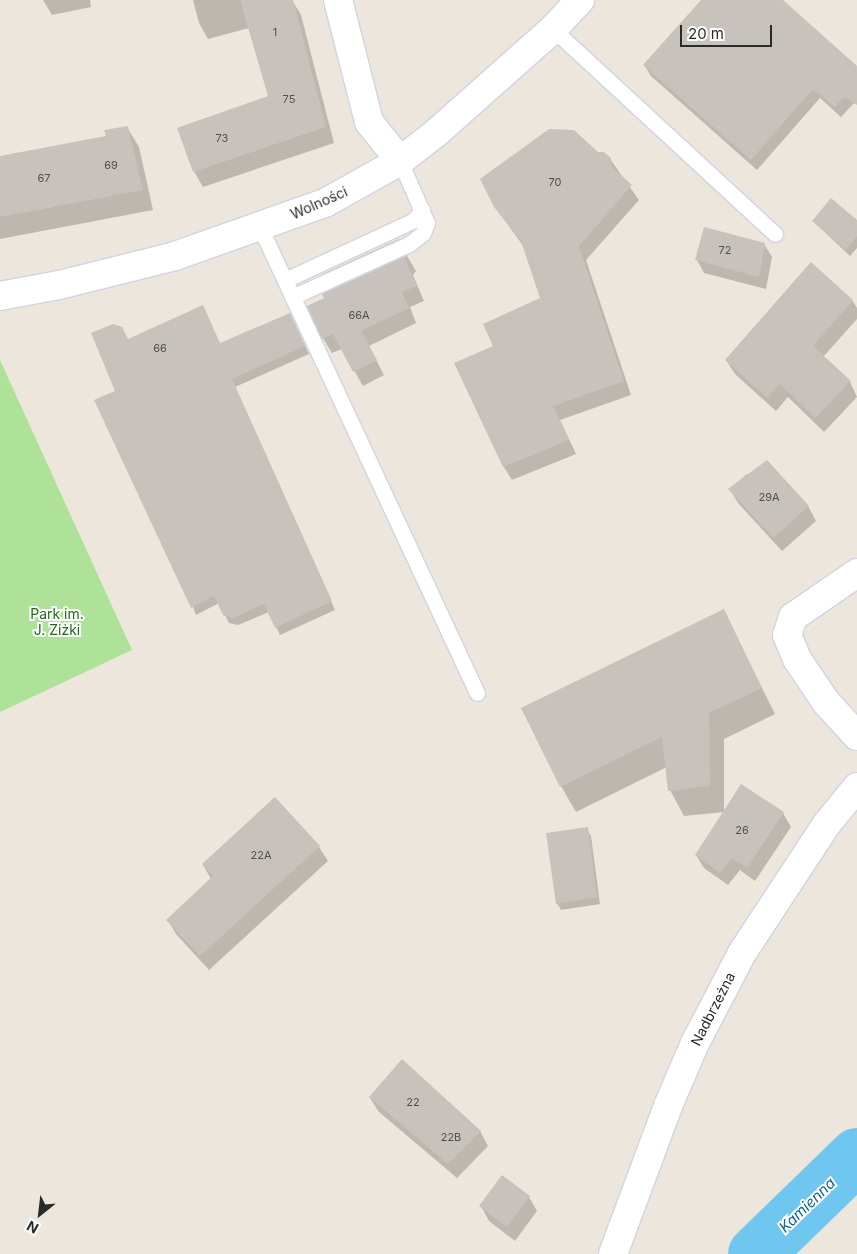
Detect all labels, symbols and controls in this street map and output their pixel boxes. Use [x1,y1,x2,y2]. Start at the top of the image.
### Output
scale bar [682,15,774,47]
text: 20 m [688,24,724,43]
house number: 1 [273,25,277,39]
house number: 75 [283,92,295,106]
house number: 73 [216,131,228,145]
house number: 69 [104,158,118,172]
house number: 67 [37,171,51,185]
house number: 70 [549,175,561,189]
street label: Wolności [288,183,350,223]
house number: 72 [719,243,731,257]
house number: 66A [348,308,370,322]
house number: 66 [153,341,167,355]
house number: 29A [758,490,780,504]
park label: Park im. J. Ziżki [30,606,84,638]
house number: 26 [735,823,749,837]
house number: 22A [250,848,272,862]
street label: Nadbrzeżna [687,969,739,1049]
house number: 22 [406,1095,420,1109]
house number: 22B [441,1130,461,1144]
water label: Kamienna [775,1174,839,1236]
north arrow [15,1189,65,1239]
text: N [24,1218,41,1238]

